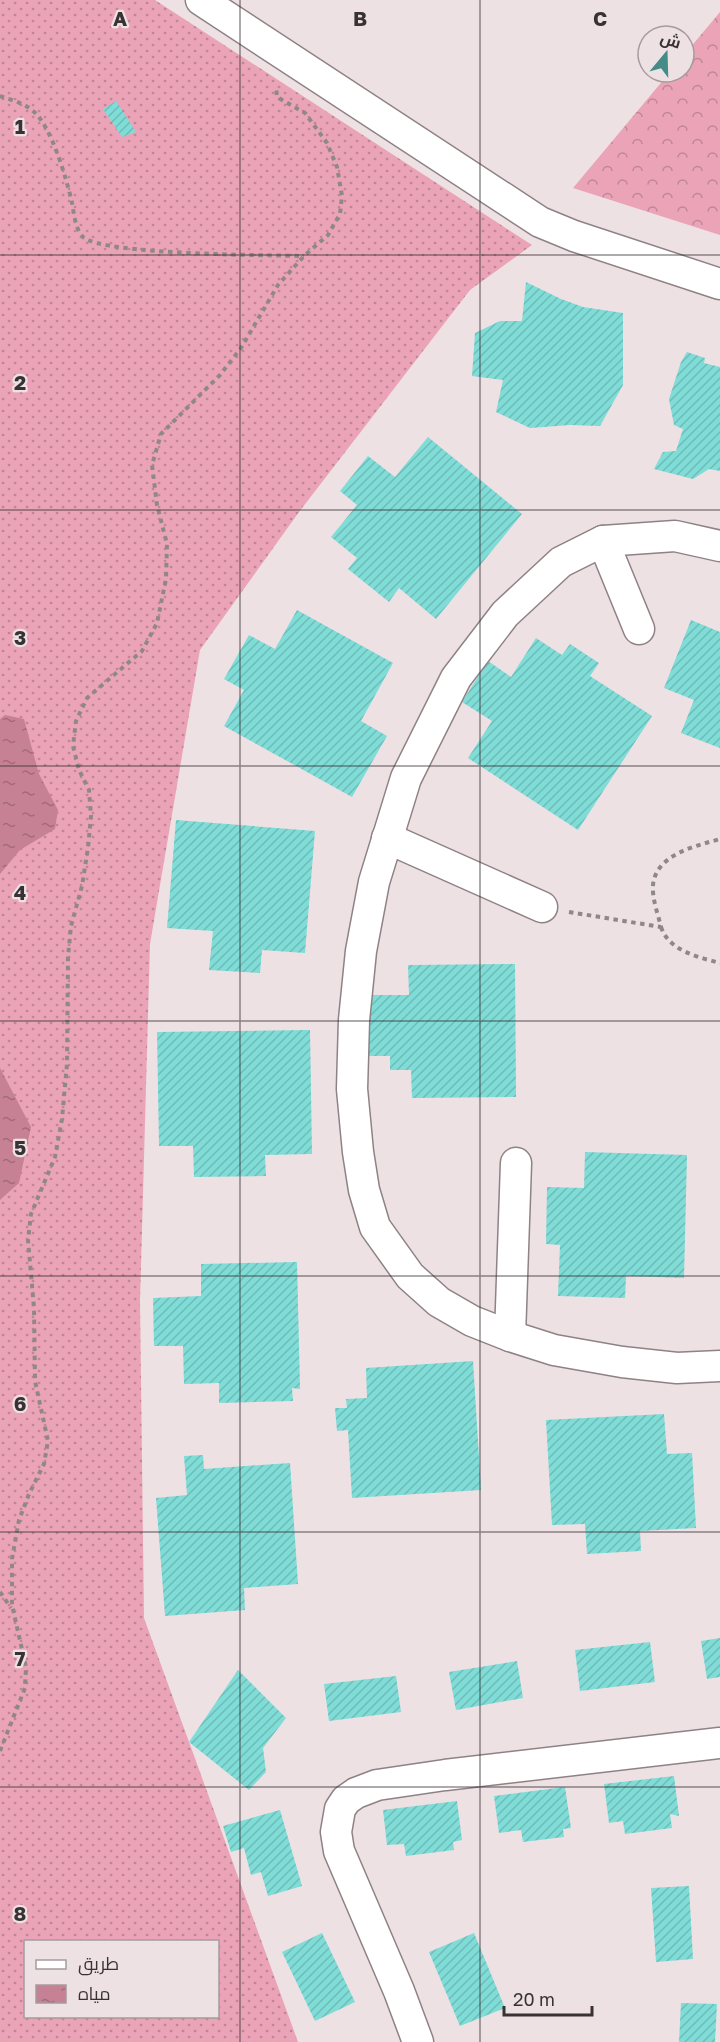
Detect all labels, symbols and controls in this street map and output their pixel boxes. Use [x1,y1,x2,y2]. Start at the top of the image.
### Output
text: A [113,6,127,30]
text: B [353,6,367,30]
text: C [593,6,607,30]
north arrow [636,24,696,84]
text: ش [658,27,684,53]
text: 1 [15,114,25,138]
text: 2 [14,370,26,394]
text: 3 [14,625,26,649]
text: 4 [14,880,26,904]
text: 5 [14,1135,26,1159]
text: 6 [14,1391,26,1415]
text: 7 [15,1646,26,1670]
text: 8 [14,1901,26,1925]
legend [24,1940,219,2018]
text: طريق [78,1952,119,1976]
scale bar [504,1979,592,2017]
text: مياه [78,1982,111,2004]
text: 20 m [513,1988,555,2010]

